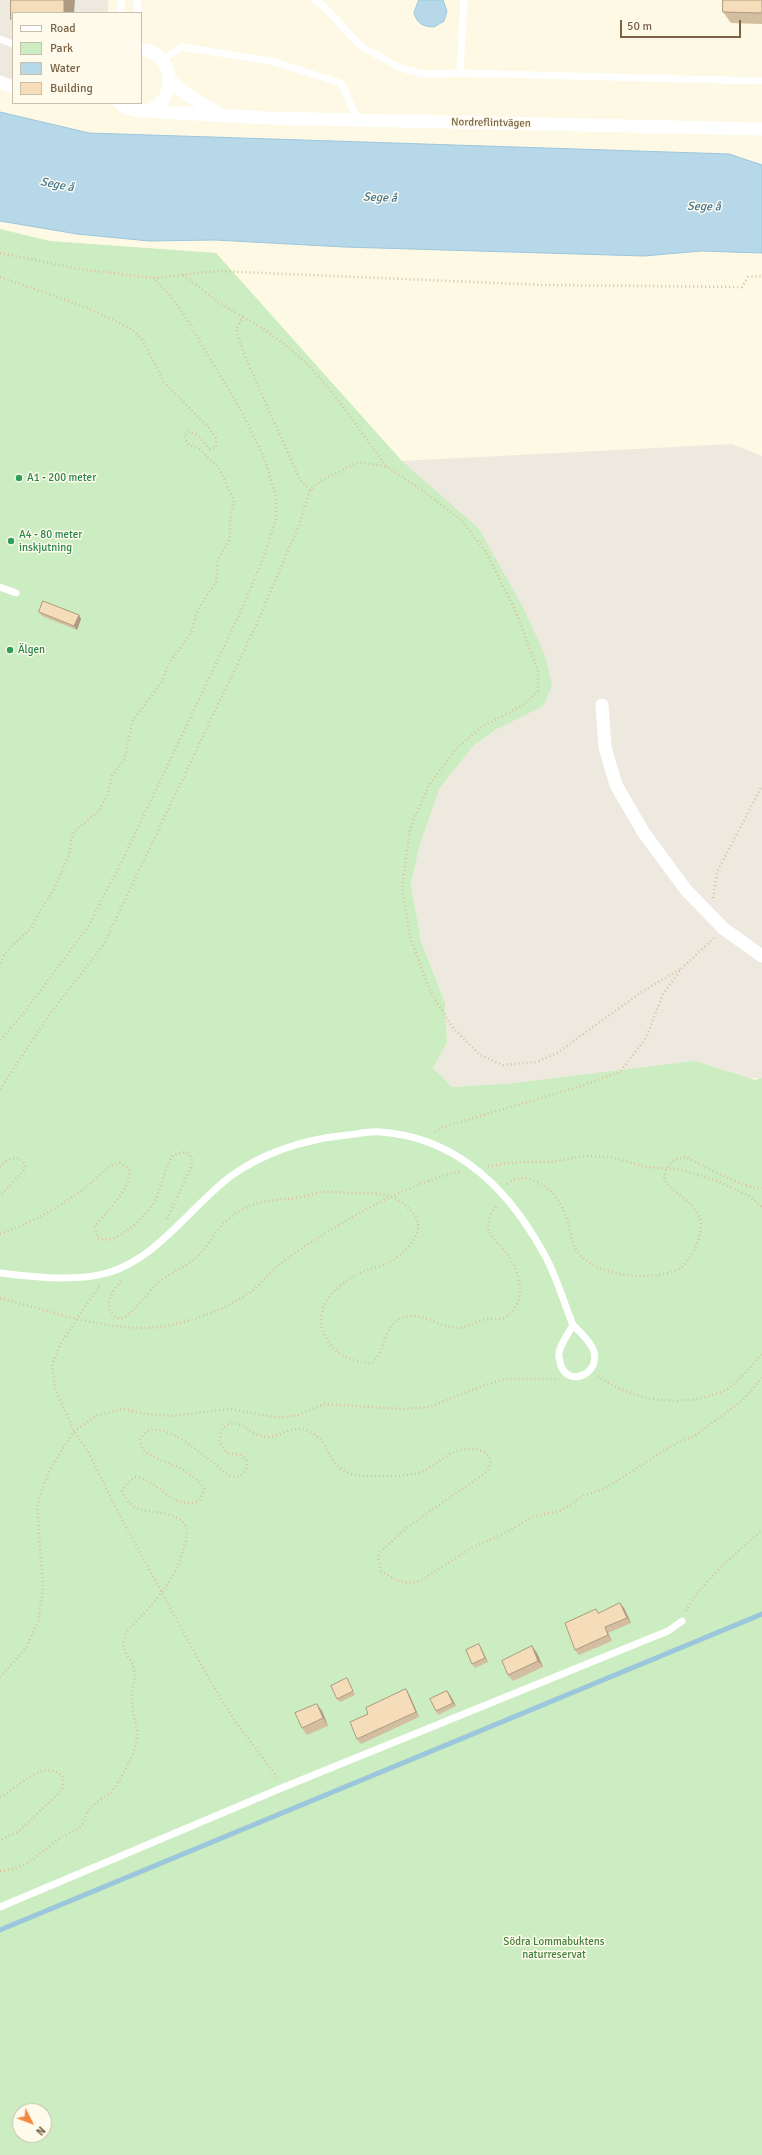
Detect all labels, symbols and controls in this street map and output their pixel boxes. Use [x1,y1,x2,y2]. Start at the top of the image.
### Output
legend [12,12,142,104]
scale bar [622,12,743,38]
text: 50 m [627,19,652,34]
text: Road [50,21,76,36]
text: Park [50,41,73,56]
text: Water [50,61,80,76]
text: Building [50,81,93,96]
street label: Nordreflintvägen [451,116,531,130]
water label: Sege å [39,175,75,195]
water label: Sege å [363,190,397,206]
water label: Sege å [687,200,721,214]
place label: A1 - 200 meter [27,471,96,485]
marker: A1 - 200 meter [14,473,24,483]
place label: A4 - 80 meter inskjutning [19,528,82,554]
marker: A4 - 80 meter inskjutning [6,536,16,546]
place label: Älgen [18,643,45,657]
marker: Älgen [5,645,15,655]
park label: Södra Lommabuktens naturreservat [503,1935,605,1961]
north arrow [12,2103,52,2143]
text: N [33,2124,48,2138]

